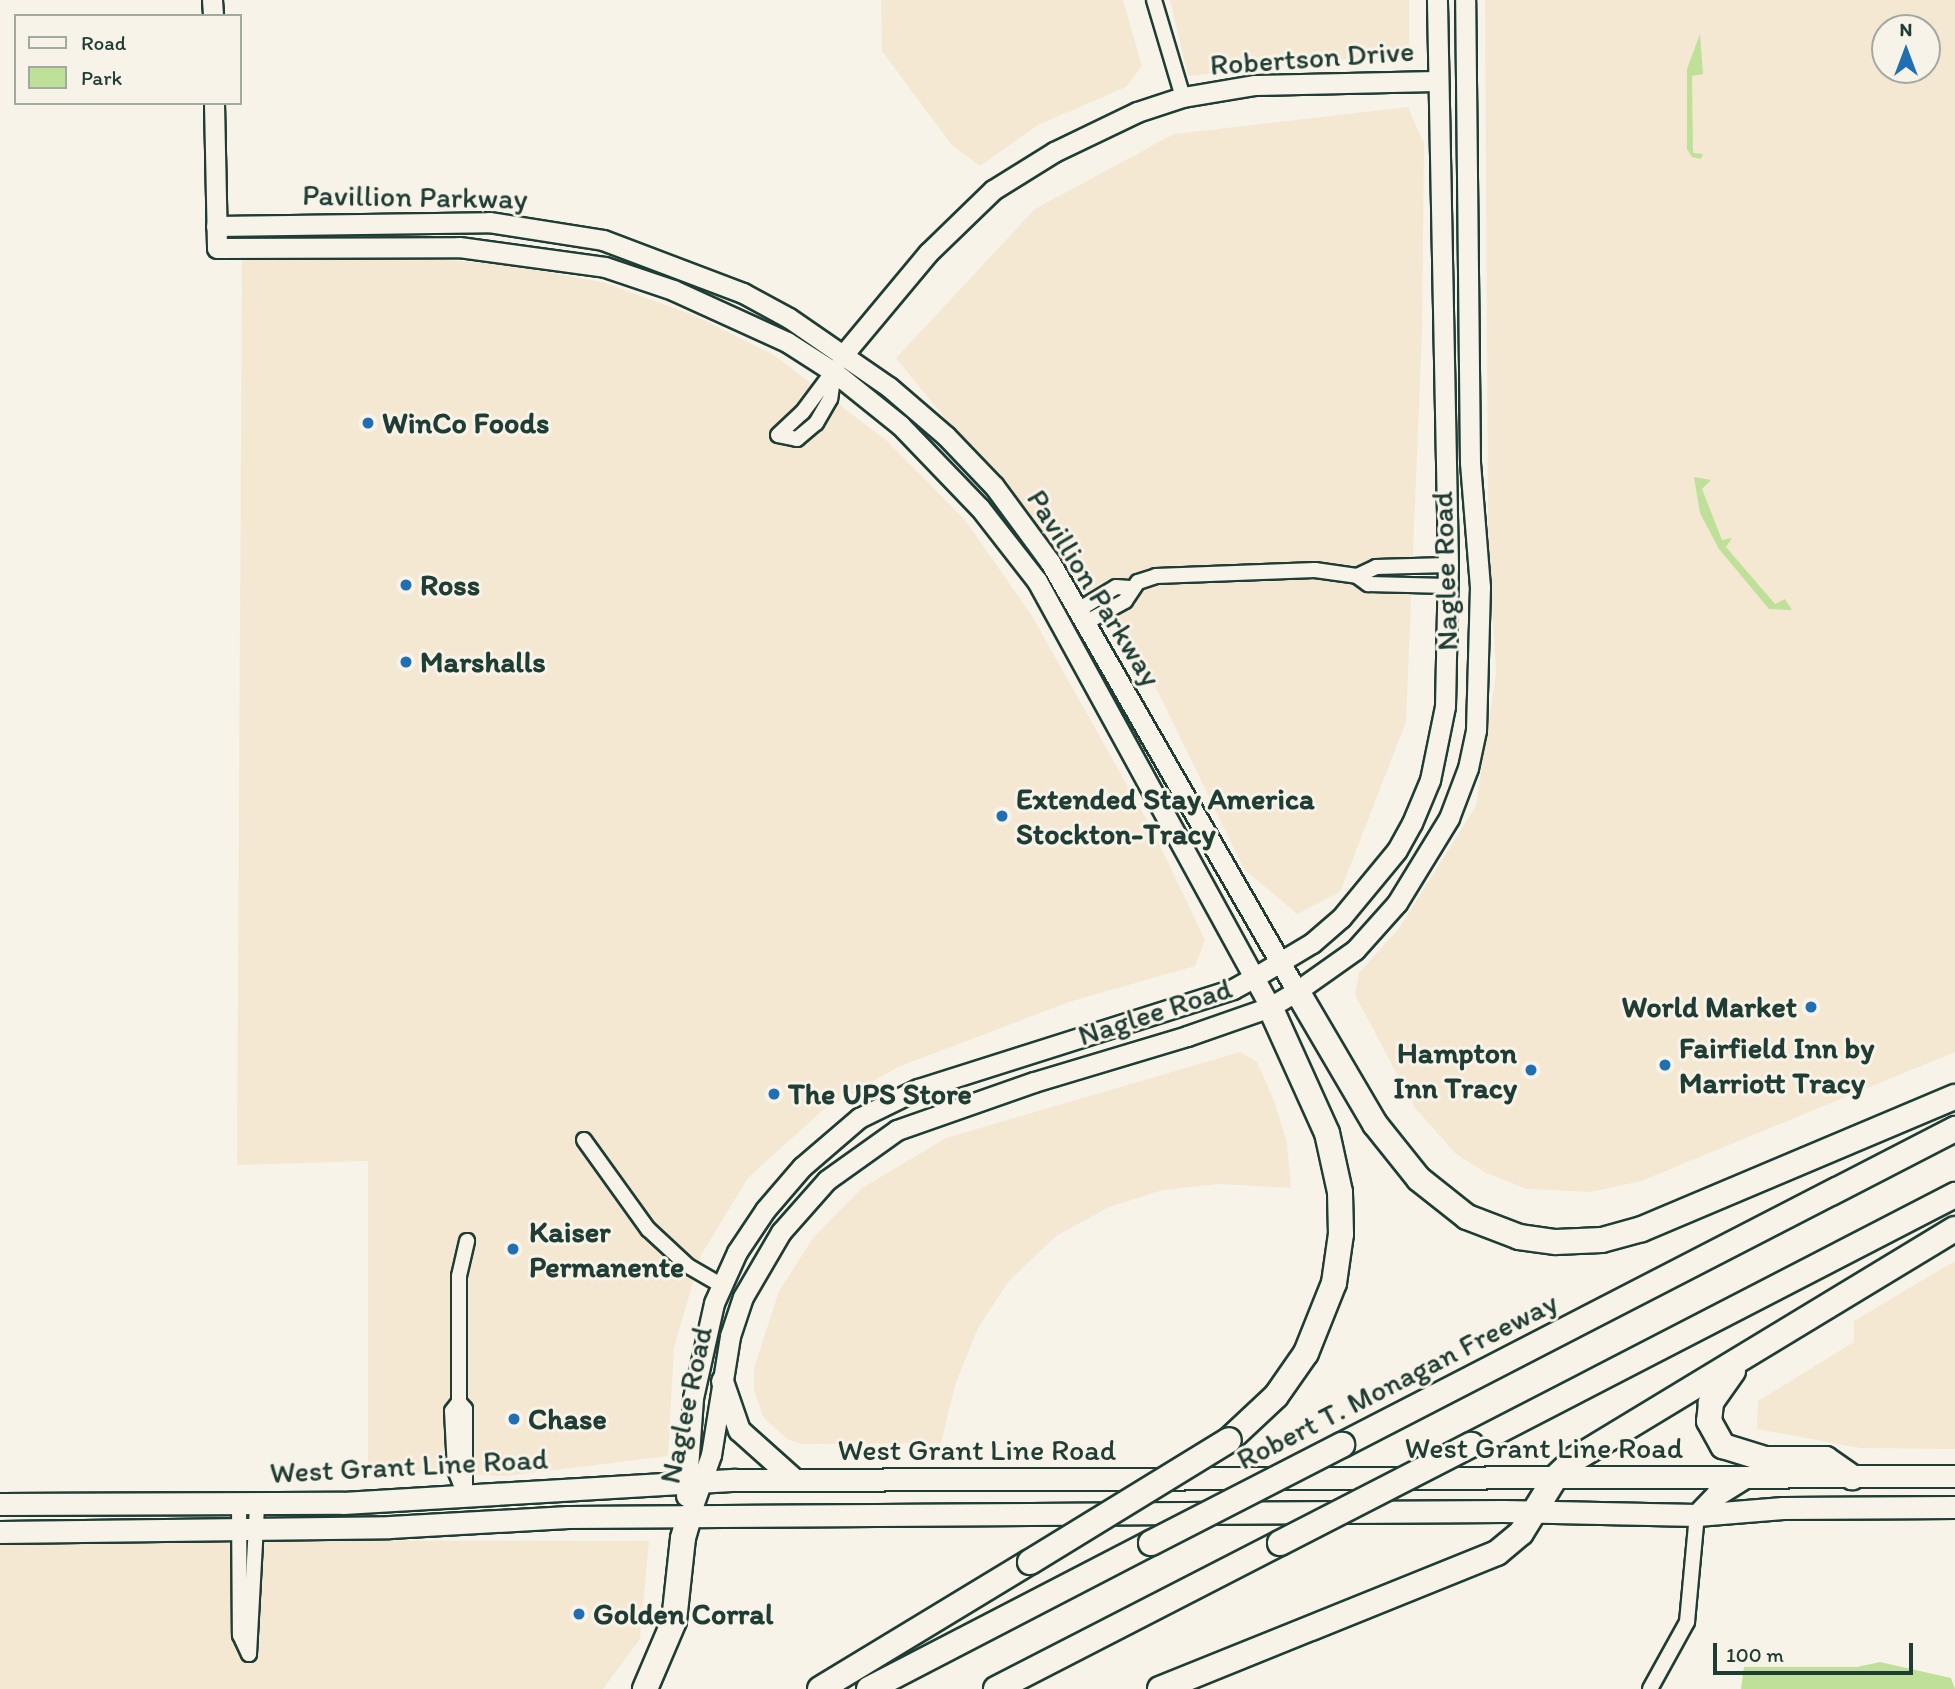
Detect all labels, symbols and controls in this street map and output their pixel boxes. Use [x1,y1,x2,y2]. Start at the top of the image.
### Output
legend [14,14,242,105]
north arrow [1871,14,1941,84]
text: N [1900,18,1912,41]
text: Road [81,30,126,55]
street label: Robertson Drive [1209,33,1415,83]
text: Park [81,65,122,90]
street label: Pavillion Parkway [302,177,528,217]
place label: WinCo Foods [382,405,548,441]
marker: WinCo Foods [360,415,376,431]
street label: Pavillion Parkway [1019,483,1169,693]
street label: Naglee Road [1424,491,1466,651]
place label: Ross [420,567,480,603]
marker: Ross [398,577,414,593]
place label: Marshalls [420,644,546,680]
marker: Marshalls [398,654,414,670]
place label: Extended Stay America Stockton-Tracy [1016,781,1315,852]
marker: Extended Stay America Stockton-Tracy [994,808,1010,824]
street label: Naglee Road [1073,970,1237,1054]
place label: World Market [1622,989,1797,1025]
marker: World Market [1803,999,1819,1015]
place label: Fairfield Inn by Marriott Tracy [1679,1030,1874,1100]
place label: Hampton Inn Tracy [1396,1035,1517,1106]
marker: Fairfield Inn by Marriott Tracy [1657,1057,1673,1073]
marker: Hampton Inn Tracy [1523,1062,1539,1078]
place label: The UPS Store [788,1076,972,1112]
marker: The UPS Store [766,1086,782,1102]
place label: Kaiser Permanente [529,1214,684,1284]
marker: Kaiser Permanente [503,1239,523,1259]
street label: Robert T. Monagan Freeway [1231,1285,1563,1477]
street label: Naglee Road [652,1323,720,1487]
place label: Chase [528,1401,607,1437]
marker: Chase [506,1411,522,1427]
street label: West Grant Line Road [1405,1430,1683,1466]
street label: West Grant Line Road [838,1432,1116,1468]
street label: West Grant Line Road [269,1441,549,1491]
place label: Golden Corral [593,1596,773,1632]
marker: Golden Corral [571,1606,587,1622]
scale bar [1717,1630,1916,1674]
text: 100 m [1726,1642,1784,1667]

